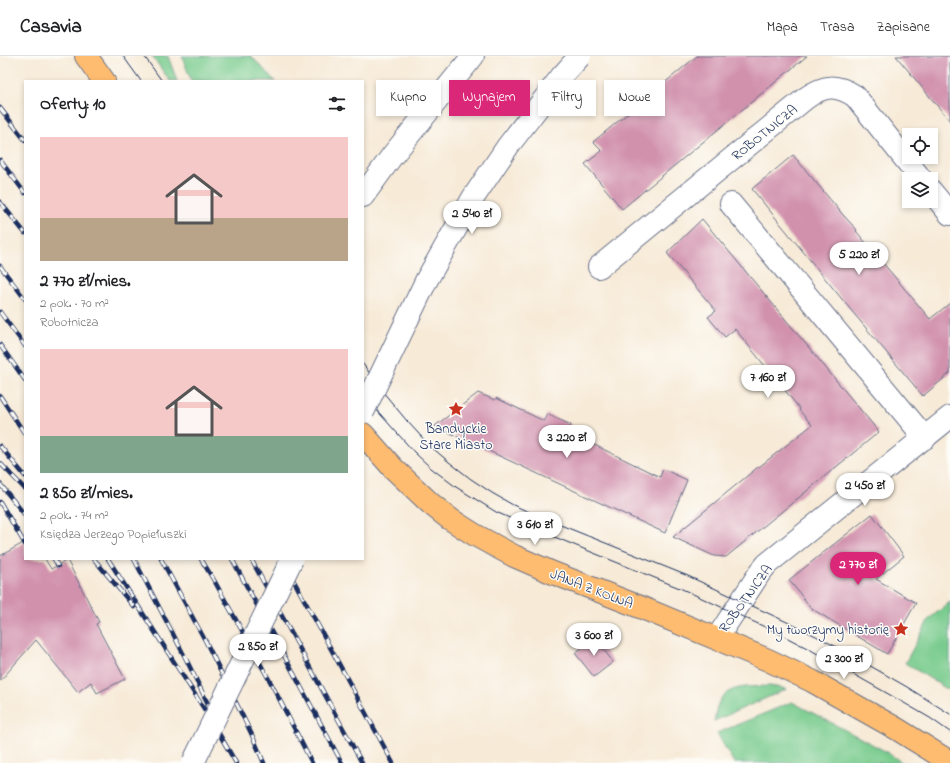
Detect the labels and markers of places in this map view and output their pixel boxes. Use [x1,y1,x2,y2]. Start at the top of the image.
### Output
pin: 2 540 zł [431,201,513,235]
pin: 5 220 zł [818,242,900,276]
pin: 7 160 zł [727,365,809,399]
place icon: Bandyckie Stare Miasto [447,400,465,418]
place label: Bandyckie Stare Miasto [419,419,493,456]
pin: 3 220 zł [526,425,608,459]
pin: 2 450 zł [824,473,906,507]
pin: 3 610 zł [494,512,576,546]
pin: 2 770 zł [817,552,899,586]
place label: My tworzymy historię [767,620,890,642]
place icon: My tworzymy historię [892,620,910,638]
pin: 3 600 zł [553,623,635,657]
pin: 2 850 zł [217,634,299,668]
pin: 2 300 zł [803,646,885,680]

